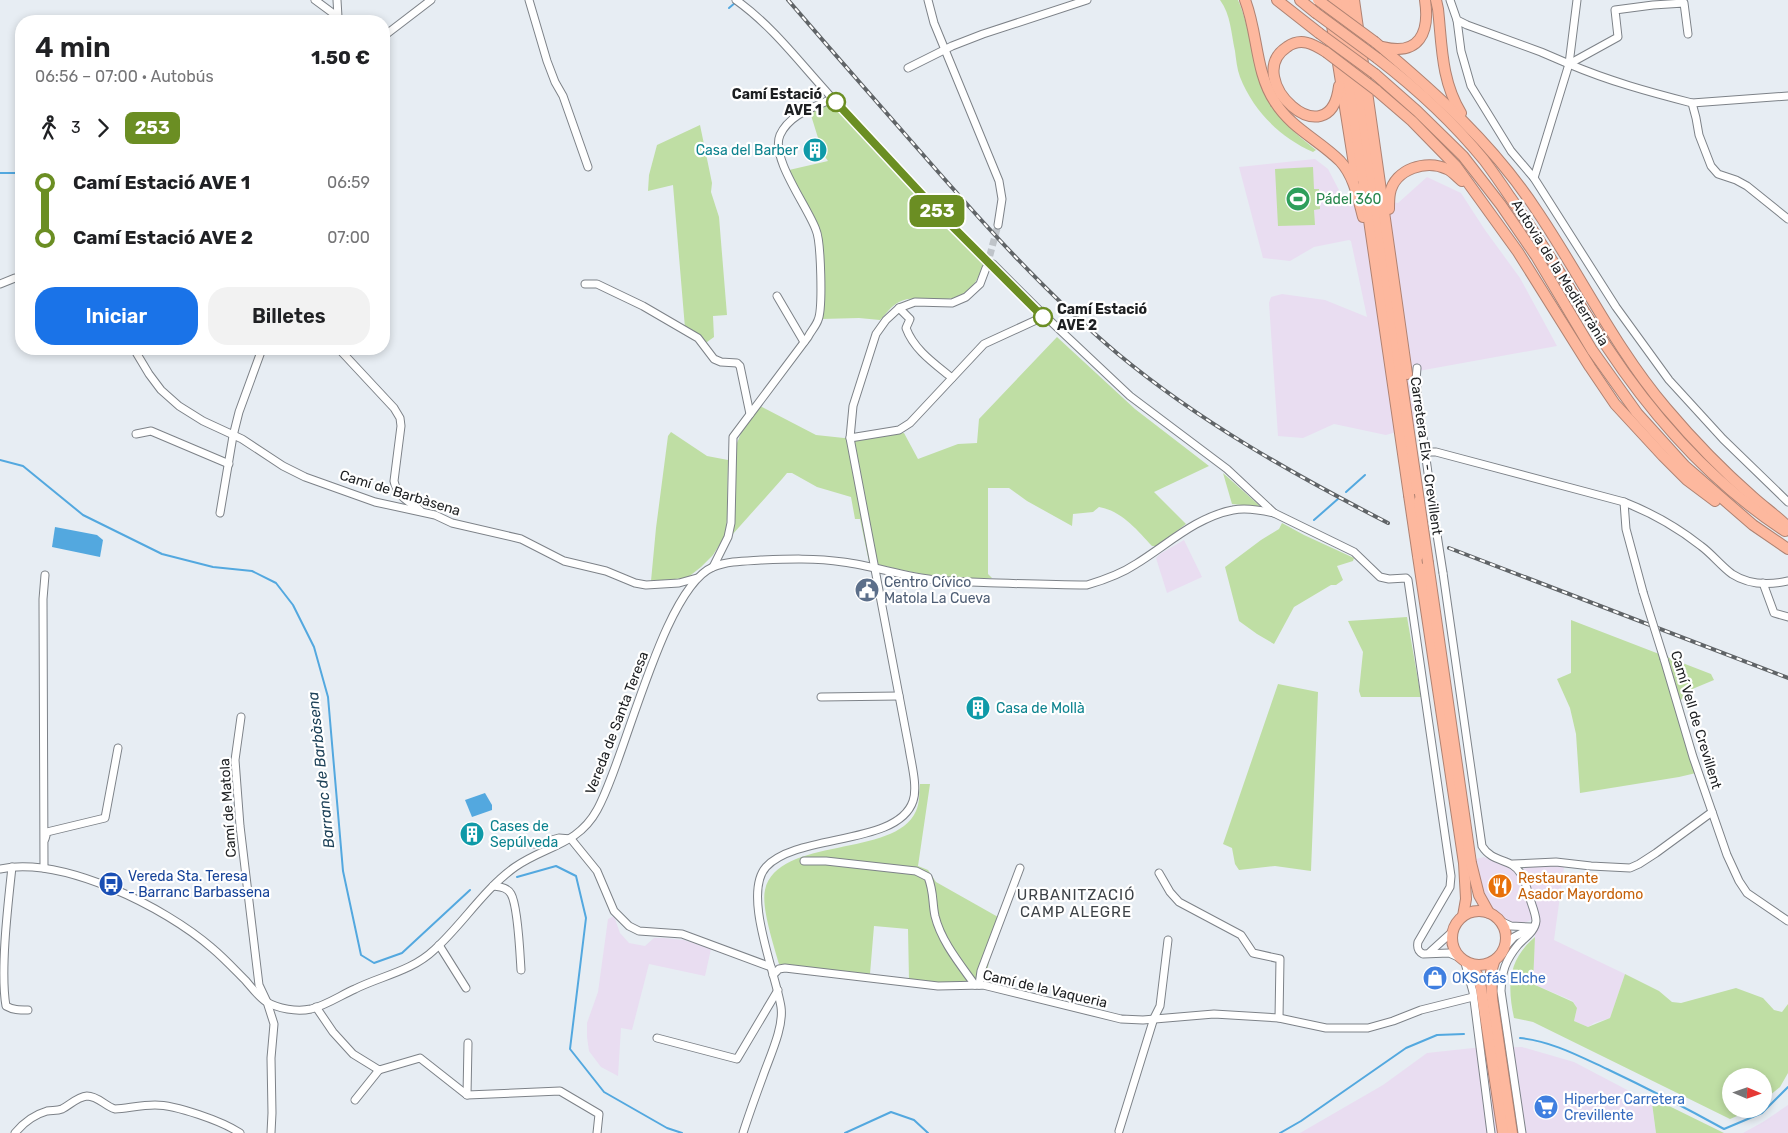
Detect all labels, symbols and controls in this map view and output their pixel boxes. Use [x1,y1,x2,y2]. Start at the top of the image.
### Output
text: 4 min [35,31,111,64]
text: 1.50 € [311,46,370,69]
text: 06:56 – 07:00 · Autobús [35,67,214,86]
place label: Camí Estació AVE 1 [732,86,822,119]
marker: Camí Estació AVE 1 [826,92,846,112]
icon: walk [35,114,63,142]
icon: forward [89,114,117,142]
text: 253 [135,117,170,139]
text: 3 [71,118,81,137]
building icon: Casa del Barber [802,137,828,163]
place label: Casa del Barber [696,142,799,159]
text: Camí Estació AVE 1 [73,171,250,194]
text: 06:59 [327,173,370,192]
sports icon: Pádel 360 [1285,186,1311,212]
place label: Pádel 360 [1316,191,1381,208]
line badge: 253 [908,195,966,227]
street label: Autovia de la Mediterrània [1508,197,1612,349]
text: 253 [919,200,955,222]
text: Camí Estació AVE 2 [73,226,253,249]
text: 07:00 [327,228,370,247]
button: Iniciar [35,287,198,345]
button: Billetes [208,287,370,345]
place label: Camí Estació AVE 2 [1057,301,1147,334]
marker: Camí Estació AVE 2 [1033,307,1053,327]
street label: Carretera Elx - Crevillent [1406,376,1446,537]
street label: Camí de Barbàsena [337,467,463,519]
place label: Centro Cívico Matola La Cueva [884,574,990,607]
public building icon: Centro Cívico Matola La Cueva [854,577,880,603]
street label: Vereda de Santa Teresa [582,649,652,797]
street label: Camí Vell de Crevillent [1667,649,1725,792]
water label: Barranc de Barbàsena [304,691,338,849]
building icon: Casa de Mollà [965,695,991,721]
place label: Casa de Mollà [996,700,1085,717]
street label: Camí de Matola [216,758,240,858]
place label: Cases de Sepúlveda [490,818,558,851]
building icon: Cases de Sepúlveda [459,821,485,847]
place label: Vereda Sta. Teresa - Barranc Barbassena [128,868,270,901]
place label: Restaurante Asador Mayordomo [1518,870,1643,903]
bus stop icon: Vereda Sta. Teresa - Barranc Barbassena [98,871,124,897]
restaurant icon: Restaurante Asador Mayordomo [1487,873,1513,899]
district label: URBANITZACIÓ CAMP ALEGRE [1017,886,1135,921]
shop icon: OKSofás Elche [1422,965,1448,991]
street label: Camí de la Vaqueria [981,966,1109,1012]
place label: OKSofás Elche [1452,970,1546,987]
north arrow [1722,1068,1772,1118]
map controls [1722,1068,1772,1118]
place label: Hiperber Carretera Crevillente [1564,1091,1685,1124]
supermarket icon: Hiperber Carretera Crevillente [1533,1094,1559,1120]

